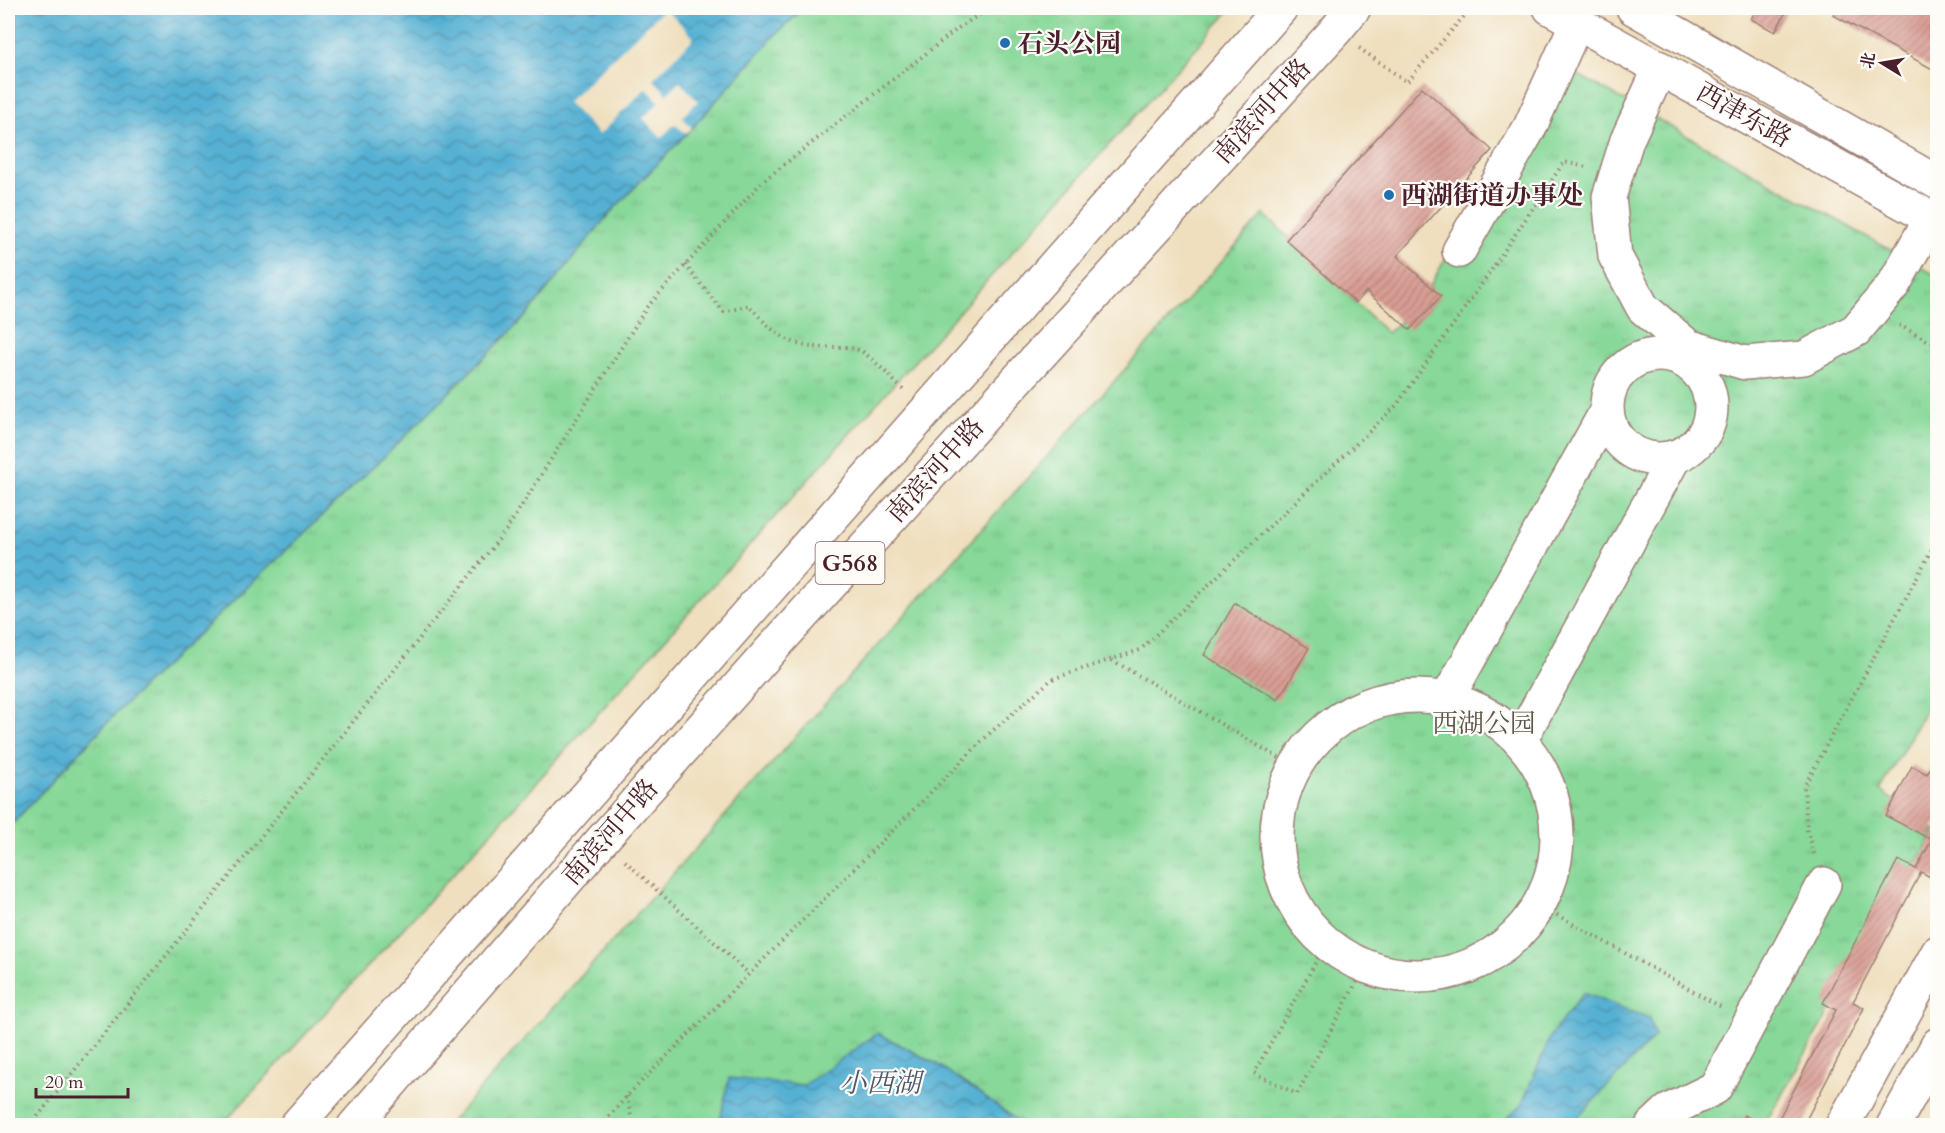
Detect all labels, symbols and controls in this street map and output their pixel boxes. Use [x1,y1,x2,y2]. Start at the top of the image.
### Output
place label: 石头公园 [1017,26,1121,61]
north arrow [1852,33,1912,93]
marker: 石头公园 [998,36,1012,50]
text: 北 [1856,50,1881,70]
street label: 南滨河中路 [1205,51,1319,171]
street label: 西津东路 [1690,74,1798,156]
place label: 西湖街道办事处 [1401,178,1583,213]
marker: 西湖街道办事处 [1382,188,1396,202]
street label: 南滨河中路 [878,410,992,530]
road number: G568 [816,542,884,584]
park label: 西湖公园 [1432,706,1536,741]
street label: 南滨河中路 [554,771,666,893]
scale bar [36,1061,128,1099]
water label: 小西湖 [840,1065,925,1102]
text: 20 m [45,1070,84,1095]

